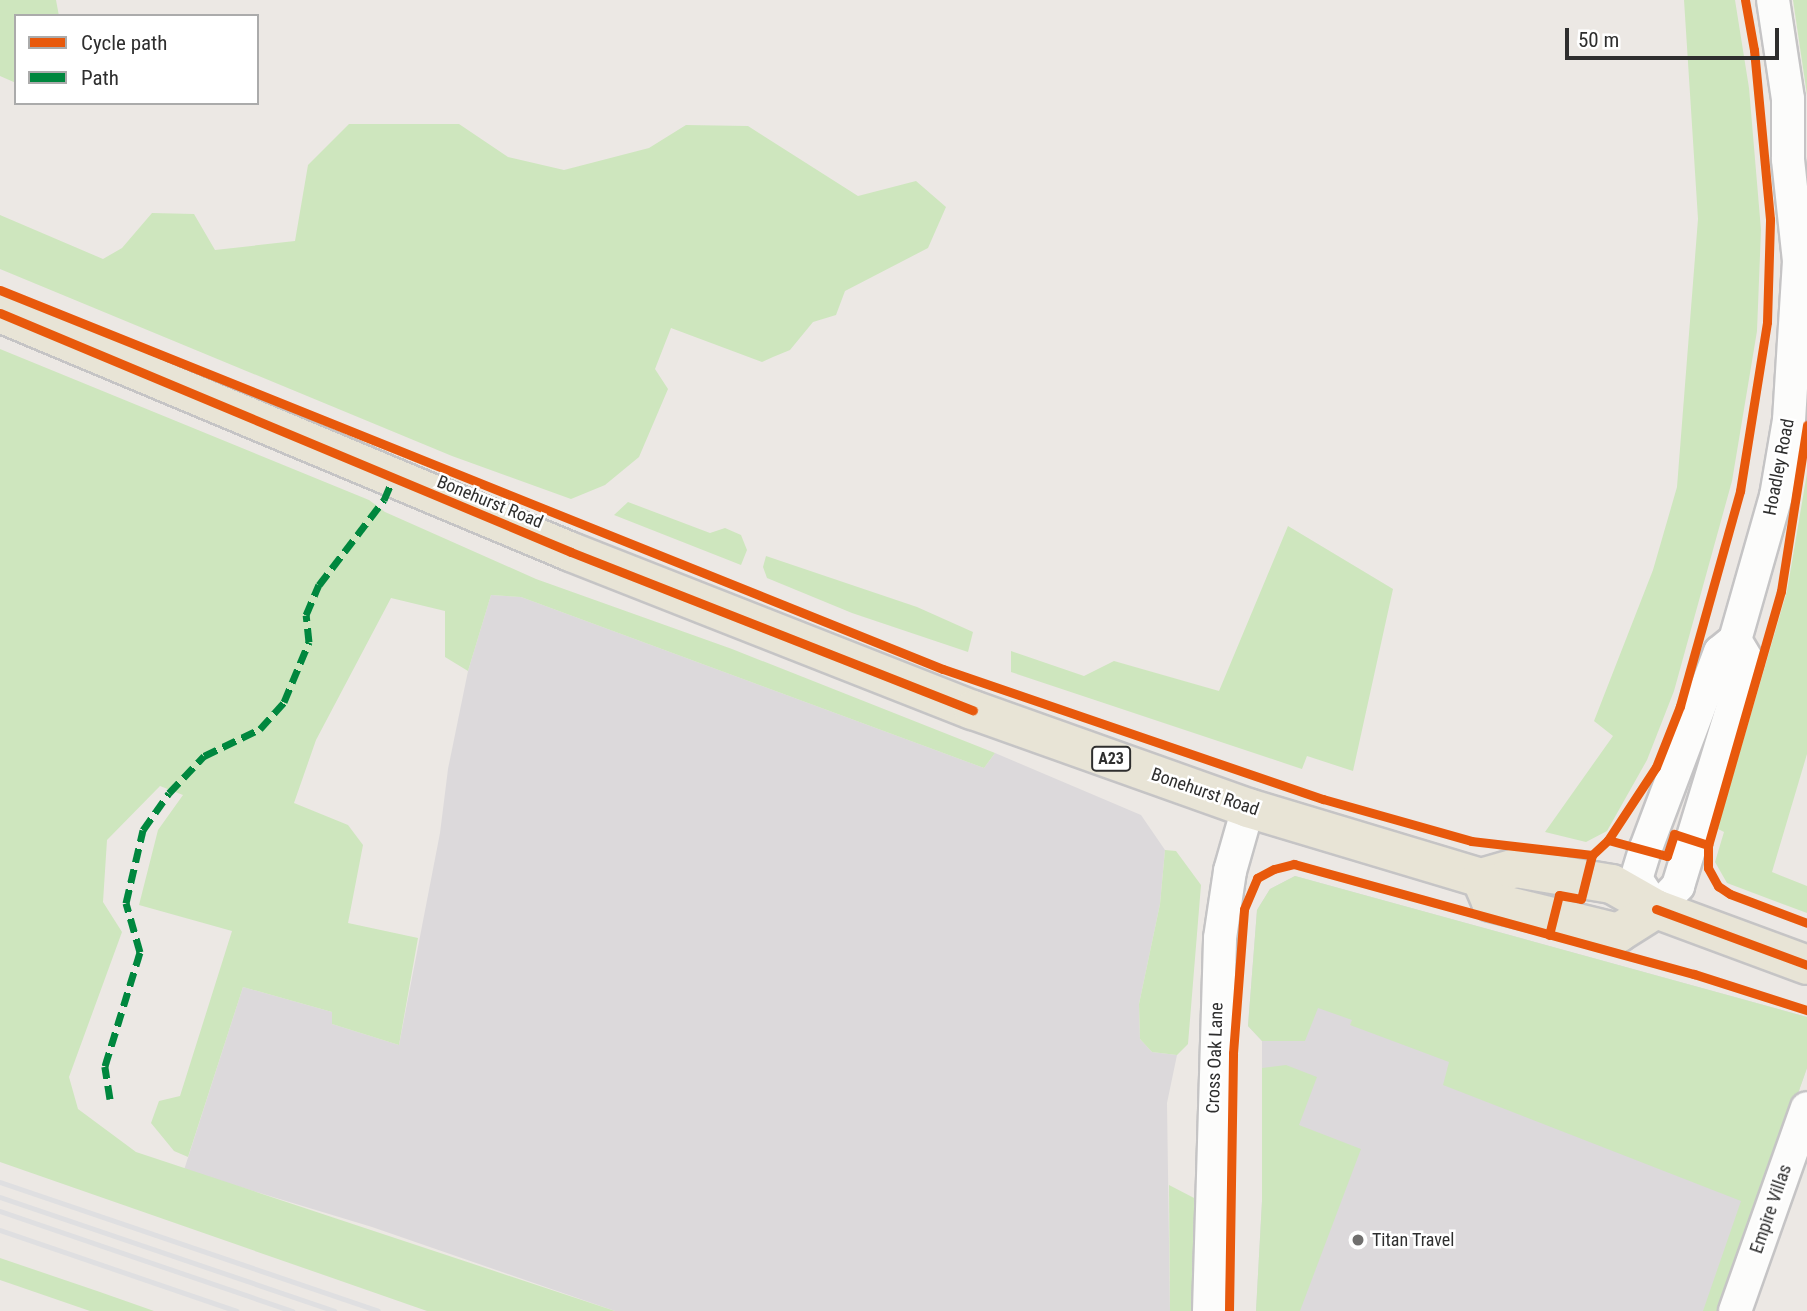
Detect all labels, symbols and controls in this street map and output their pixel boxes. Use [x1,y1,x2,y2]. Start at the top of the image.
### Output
legend [14,14,259,105]
scale bar [1569,14,1783,58]
text: 50 m [1578,28,1619,52]
text: Cycle path [81,31,167,55]
text: Path [81,66,119,90]
street label: Hoadley Road [1759,417,1799,517]
street label: Bonehurst Road [434,471,546,533]
road number: A23 [1090,746,1132,772]
street label: Bonehurst Road [1148,763,1262,821]
street label: Cross Oak Lane [1202,1002,1228,1114]
street label: Empire Villas [1746,1162,1796,1256]
place label: Titan Travel [1372,1229,1455,1251]
marker: Titan Travel [1350,1232,1366,1248]

